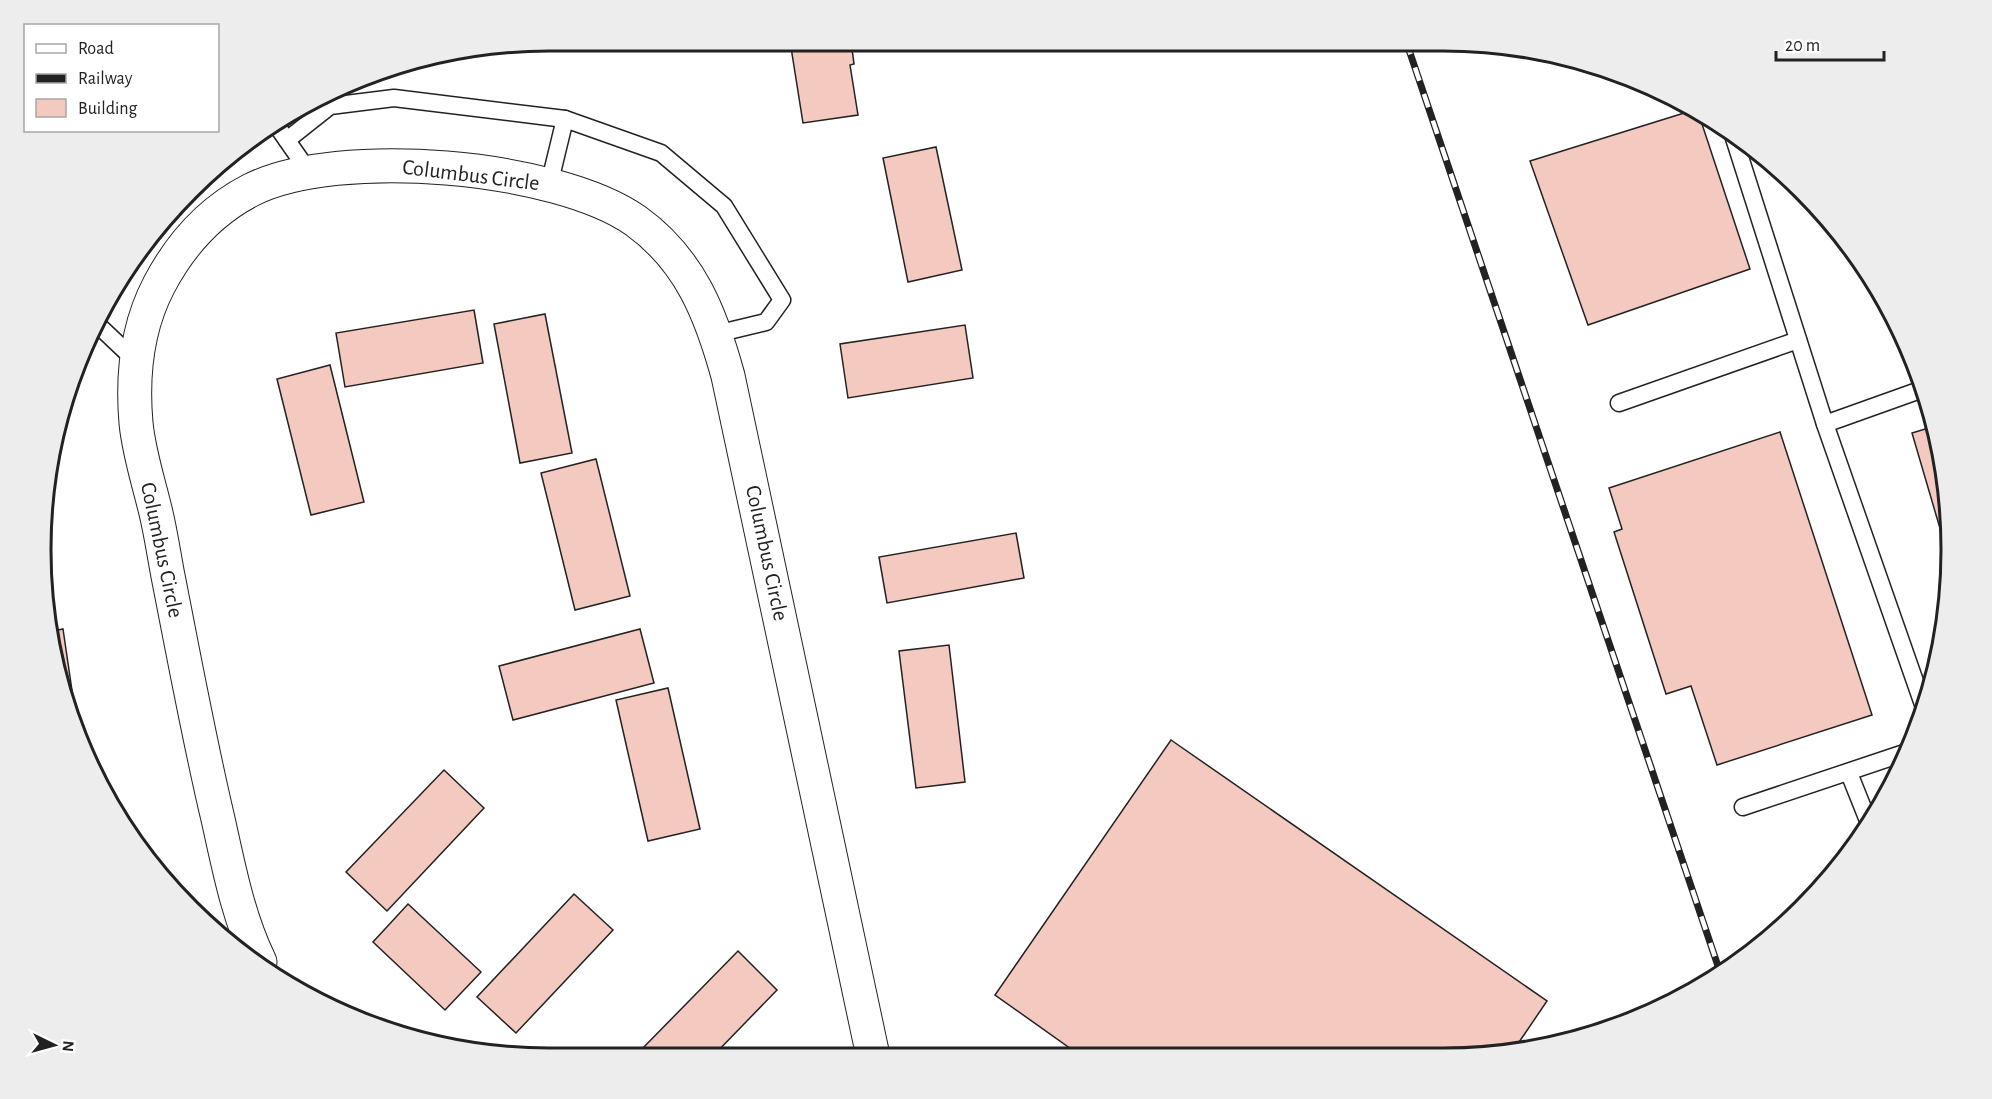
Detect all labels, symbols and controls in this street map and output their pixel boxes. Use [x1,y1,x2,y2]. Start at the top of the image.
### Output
legend [24,24,219,132]
scale bar [1776,24,1884,62]
text: 20 m [1785,37,1820,55]
text: Road [78,40,114,58]
text: Railway [78,70,133,88]
text: Building [78,100,138,118]
street label: Columbus Circle [401,156,541,194]
street label: Columbus Circle [137,480,187,620]
street label: Columbus Circle [742,483,792,623]
north arrow [24,1015,84,1075]
text: N [59,1040,76,1052]

